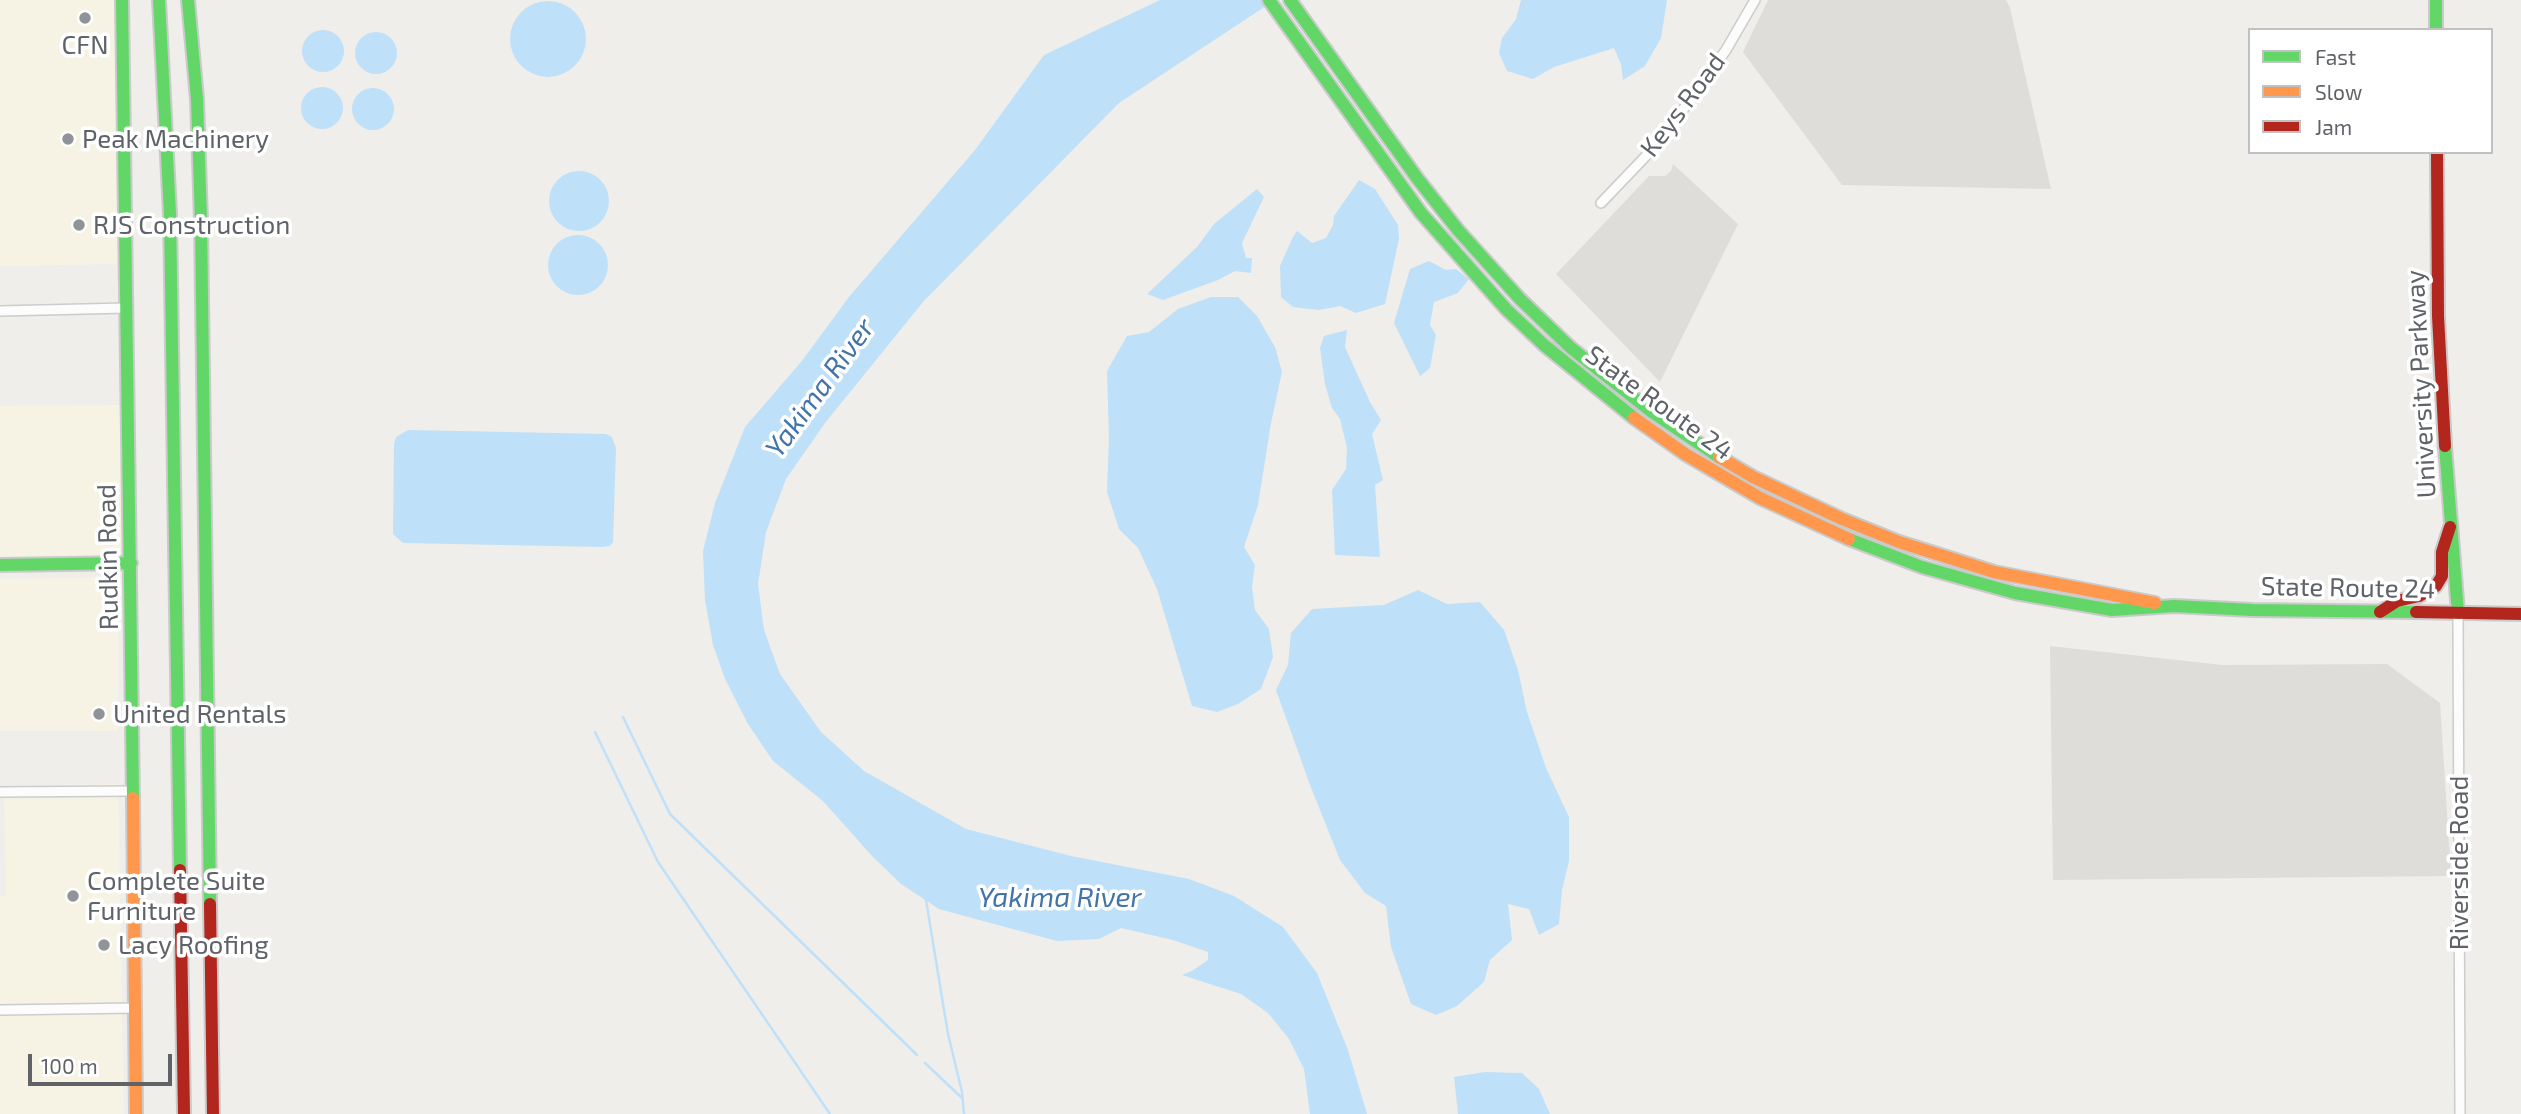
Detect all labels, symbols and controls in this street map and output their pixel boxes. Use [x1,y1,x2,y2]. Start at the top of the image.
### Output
marker: CFN [77,10,93,26]
legend [2248,28,2493,154]
place label: CFN [61,29,109,61]
text: Fast [2315,44,2356,69]
street label: Keys Road [1634,47,1732,163]
text: Slow [2315,79,2362,104]
text: Jam [2315,114,2352,139]
place label: Peak Machinery [82,123,269,155]
marker: Peak Machinery [60,131,76,147]
place label: RJS Construction [93,209,290,241]
marker: RJS Construction [71,217,87,233]
street label: University Parkway [2399,269,2443,499]
water label: Yakima River [758,312,882,464]
street label: State Route 24 [1579,339,1739,467]
street label: Rudkin Road [91,484,125,630]
street label: State Route 24 [2261,571,2435,605]
place label: United Rentals [113,698,287,730]
marker: United Rentals [91,706,107,722]
street label: Riverside Road [2443,776,2475,950]
place label: Complete Suite Furniture [87,865,266,926]
water label: Yakima River [978,881,1142,915]
marker: Complete Suite Furniture [65,888,81,904]
place label: Lacy Roofing [118,929,269,961]
marker: Lacy Roofing [96,937,112,953]
scale bar [32,1040,175,1084]
text: 100 m [41,1053,98,1078]

